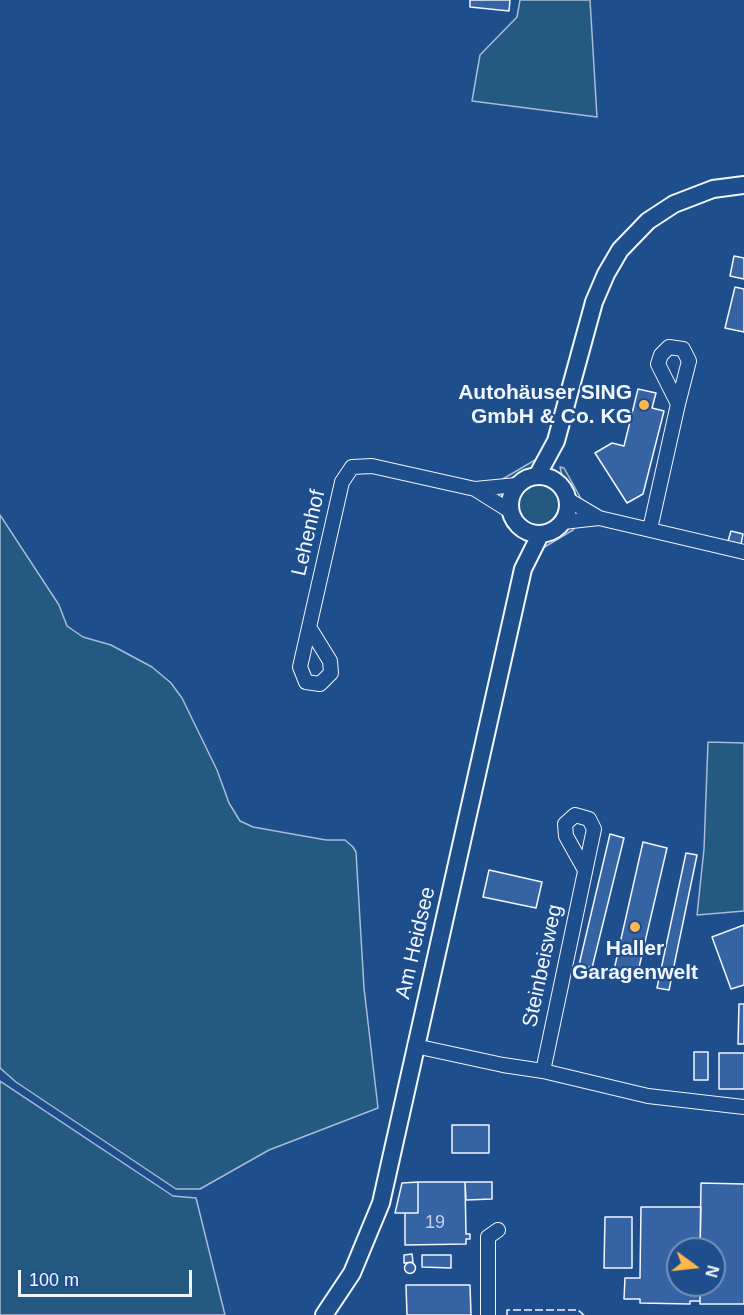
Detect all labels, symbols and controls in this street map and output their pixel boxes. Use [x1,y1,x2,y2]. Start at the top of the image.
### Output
place label: Autohäuser SING GmbH & Co. KG [458,380,632,430]
marker: Autohäuser SING GmbH & Co. KG [637,398,651,412]
street label: Lehenhof [287,487,331,579]
street label: Am Heidsee [391,884,441,1002]
street label: Steinbeisweg [518,902,568,1030]
marker: Haller Garagenwelt [628,920,642,934]
place label: Haller Garagenwelt [572,936,698,986]
house number: 19 [425,1212,445,1234]
north arrow [666,1237,726,1297]
scale bar [21,1258,195,1296]
text: N [702,1263,722,1279]
text: 100 m [29,1270,79,1290]

